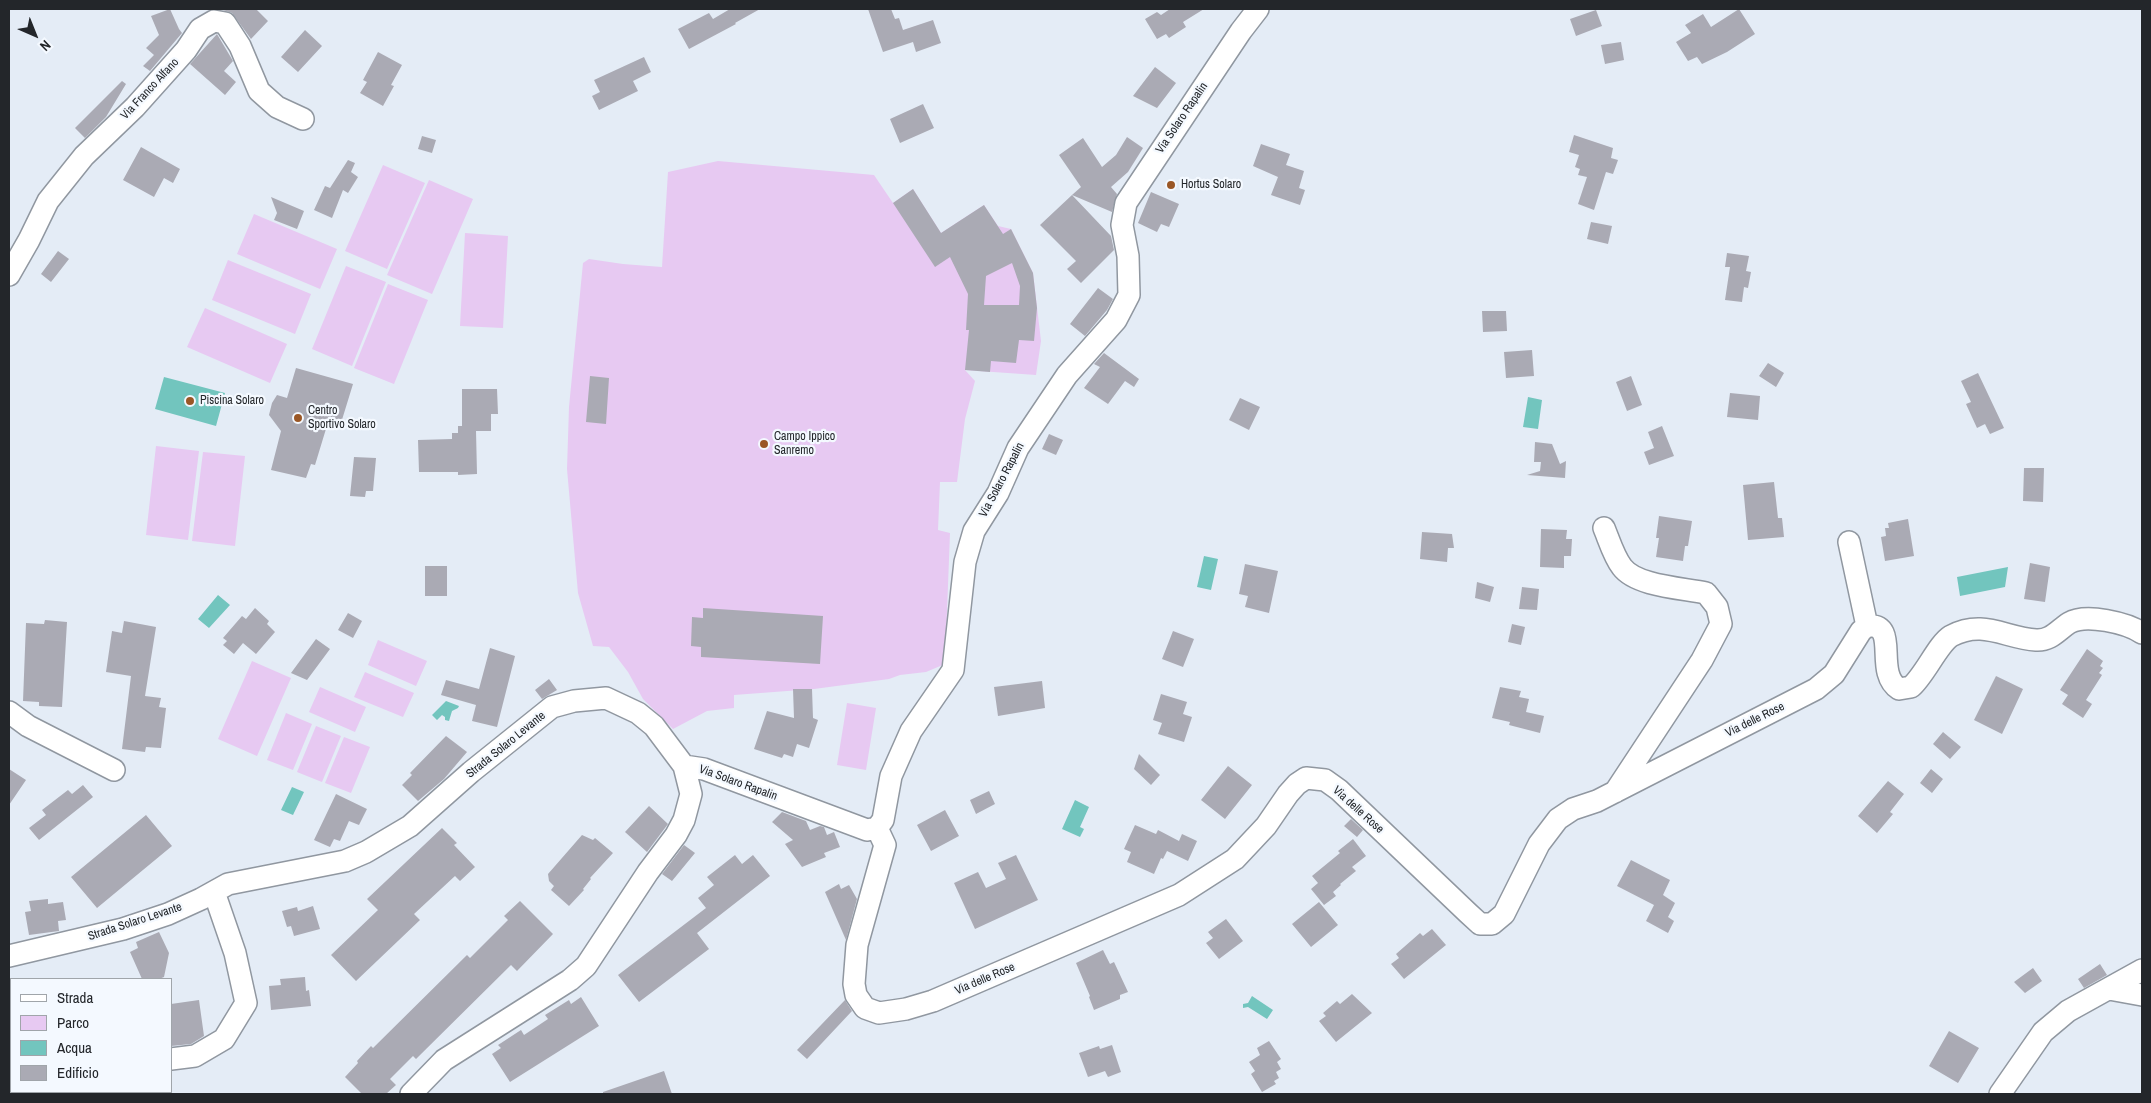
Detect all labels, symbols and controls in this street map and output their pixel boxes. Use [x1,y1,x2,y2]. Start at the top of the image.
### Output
north arrow [10,10,60,60]
text: N [36,36,55,55]
street label: Via Franco Alfano [118,55,182,123]
street label: Via Solaro Rapalin [1153,80,1211,156]
place label: Hortus Solaro [1181,178,1241,192]
marker: Hortus Solaro [1165,179,1177,191]
place label: Piscina Solaro [200,394,264,408]
marker: Piscina Solaro [184,395,196,407]
place label: Centro Sportivo Solaro [308,404,376,432]
marker: Centro Sportivo Solaro [292,412,304,424]
place label: Campo Ippico Sanremo [774,430,835,458]
marker: Campo Ippico Sanremo [758,438,770,450]
street label: Via Solaro Rapalin [976,440,1028,520]
street label: Via delle Rose [1723,700,1787,740]
street label: Strada Solaro Levante [463,709,549,781]
street label: Via Solaro Rapalin [697,762,779,804]
street label: Via delle Rose [1329,783,1387,837]
street label: Strada Solaro Levante [86,900,184,944]
street label: Via delle Rose [953,960,1017,998]
legend [10,978,172,1093]
text: Strada [57,987,93,1008]
text: Parco [57,1012,89,1033]
text: Acqua [57,1037,92,1058]
text: Edificio [57,1062,99,1083]

